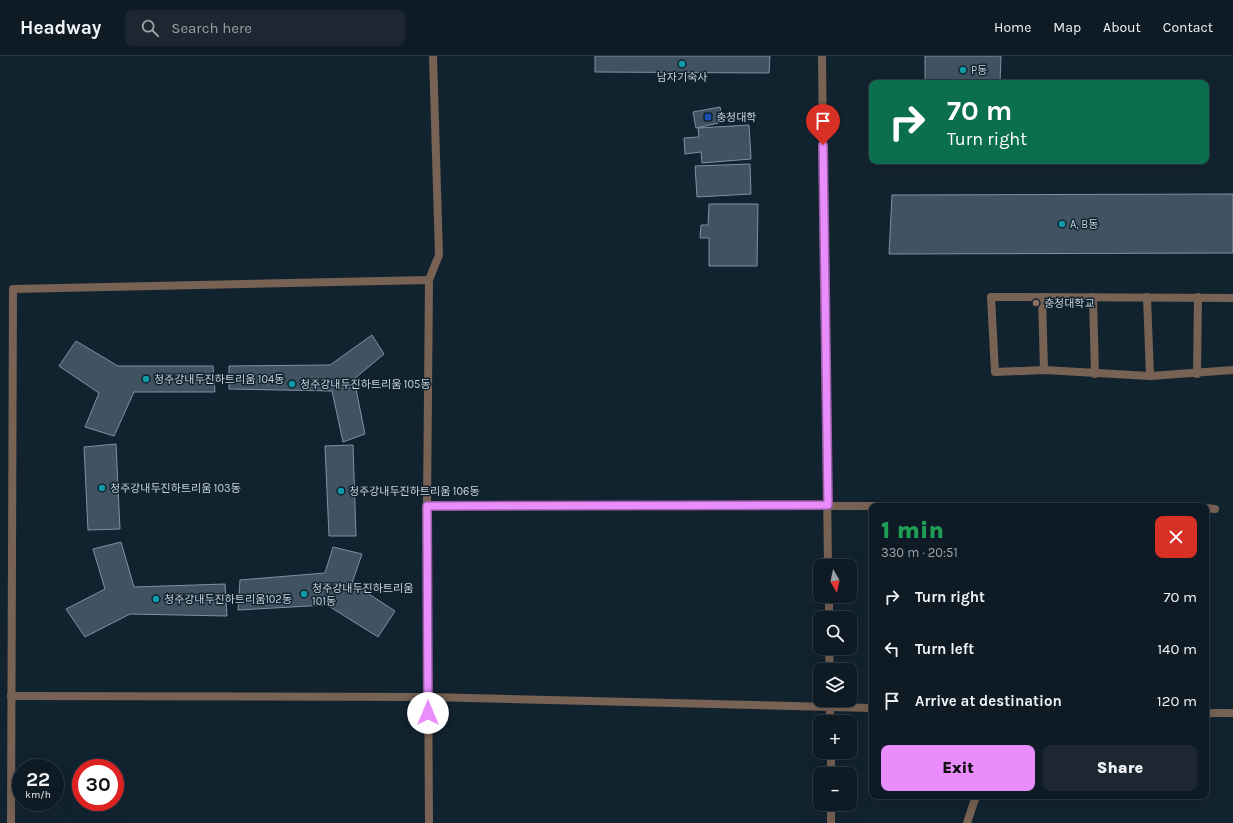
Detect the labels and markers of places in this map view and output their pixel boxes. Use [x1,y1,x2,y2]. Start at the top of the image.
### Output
marker: 남자기숙사 [677,59,687,69]
place label: P동 [971,64,987,77]
marker: P동 [958,65,968,75]
place label: 남자기숙사 [657,71,707,84]
pin [806,104,840,145]
place label: 충청대학 [716,111,756,124]
marker: 충청대학 [703,112,713,122]
place label: A, B동 [1070,218,1098,231]
marker: A, B동 [1057,219,1067,229]
place label: 충청대학교 [1044,297,1095,310]
marker: 충청대학교 [1031,298,1041,308]
place label: 청주강내두진하트리움 104동 [154,373,284,386]
marker: 청주강내두진하트리움 104동 [141,374,151,384]
place label: 청주강내두진하트리움 105동 [300,378,430,391]
marker: 청주강내두진하트리움 105동 [287,379,297,389]
place label: 청주강내두진하트리움 103동 [110,482,241,495]
marker: 청주강내두진하트리움 103동 [97,483,107,493]
place label: 청주강내두진하트리움 106동 [349,485,479,498]
marker: 청주강내두진하트리움 106동 [336,486,346,496]
place label: 청주강내두진하트리움 101동 [312,582,413,608]
marker: 청주강내두진하트리움 101동 [299,589,309,599]
place label: 청주강내두진하트리움102동 [164,593,292,606]
marker: 청주강내두진하트리움102동 [151,594,161,604]

